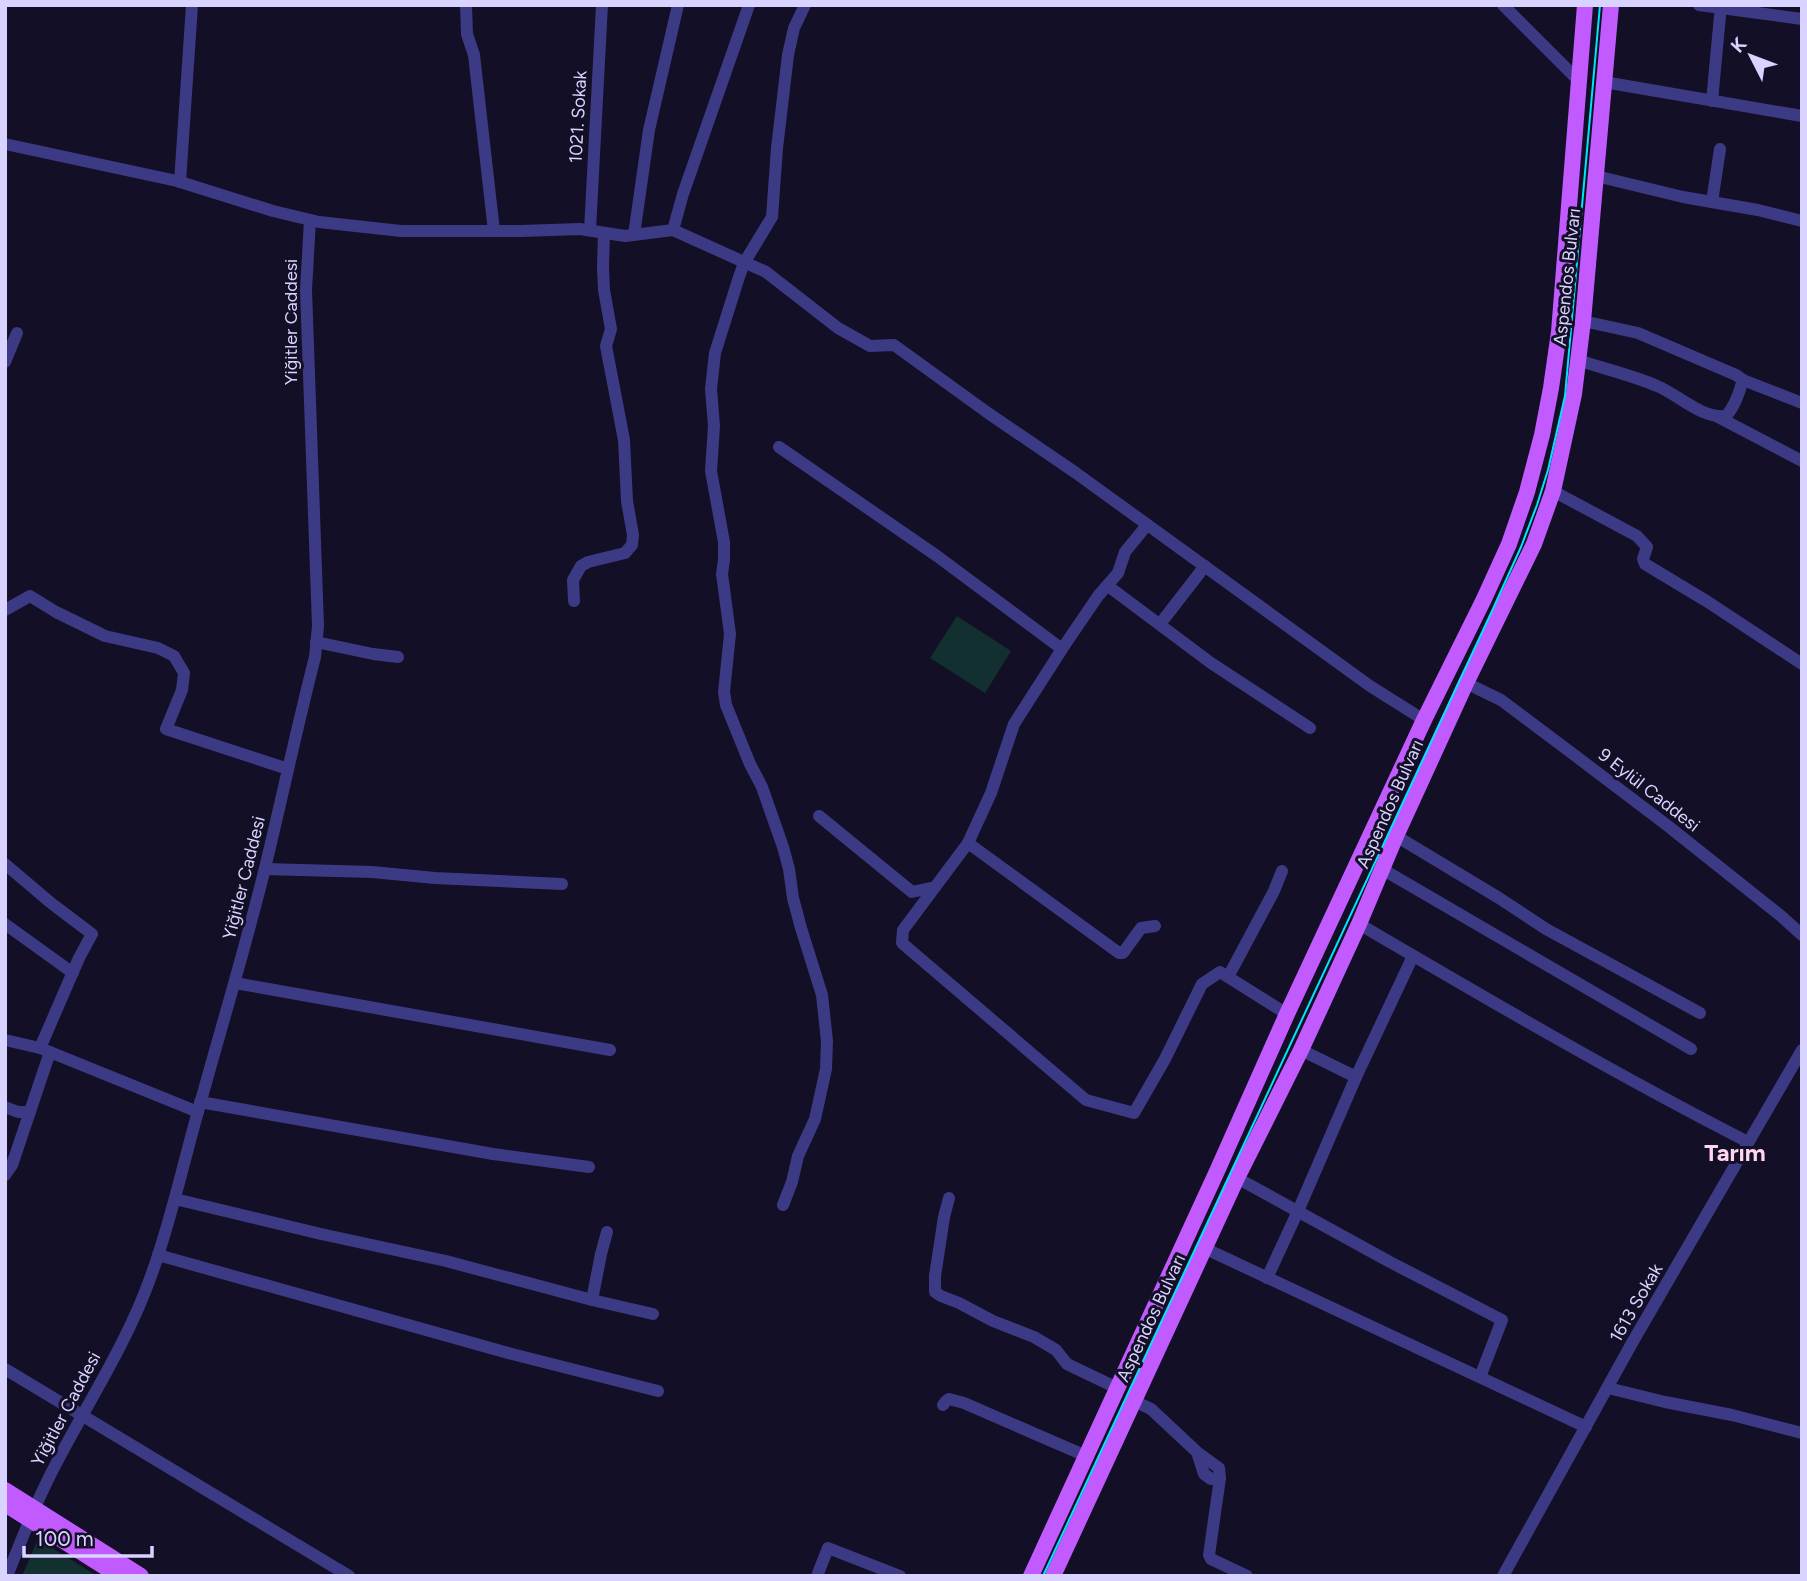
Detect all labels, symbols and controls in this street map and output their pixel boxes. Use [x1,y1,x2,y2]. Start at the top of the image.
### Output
north arrow [1716,21,1786,91]
text: K [1726,32,1752,57]
street label: 1021. Sokak [565,70,591,164]
street label: Aspendos Bulvarı [1549,207,1585,347]
street label: Yiğitler Caddesi [280,259,302,385]
street label: Aspendos Bulvarı [1352,736,1428,872]
street label: 9 Eylül Caddesi [1594,744,1704,836]
street label: Yiğitler Caddesi [218,814,270,942]
district label: Tarım [1704,1138,1766,1167]
street label: Aspendos Bulvarı [1112,1251,1190,1385]
street label: 1613 Sokak [1605,1259,1667,1346]
street label: Yiğitler Caddesi [27,1348,105,1470]
scale bar [24,1514,152,1558]
text: 100 m [35,1526,94,1551]

